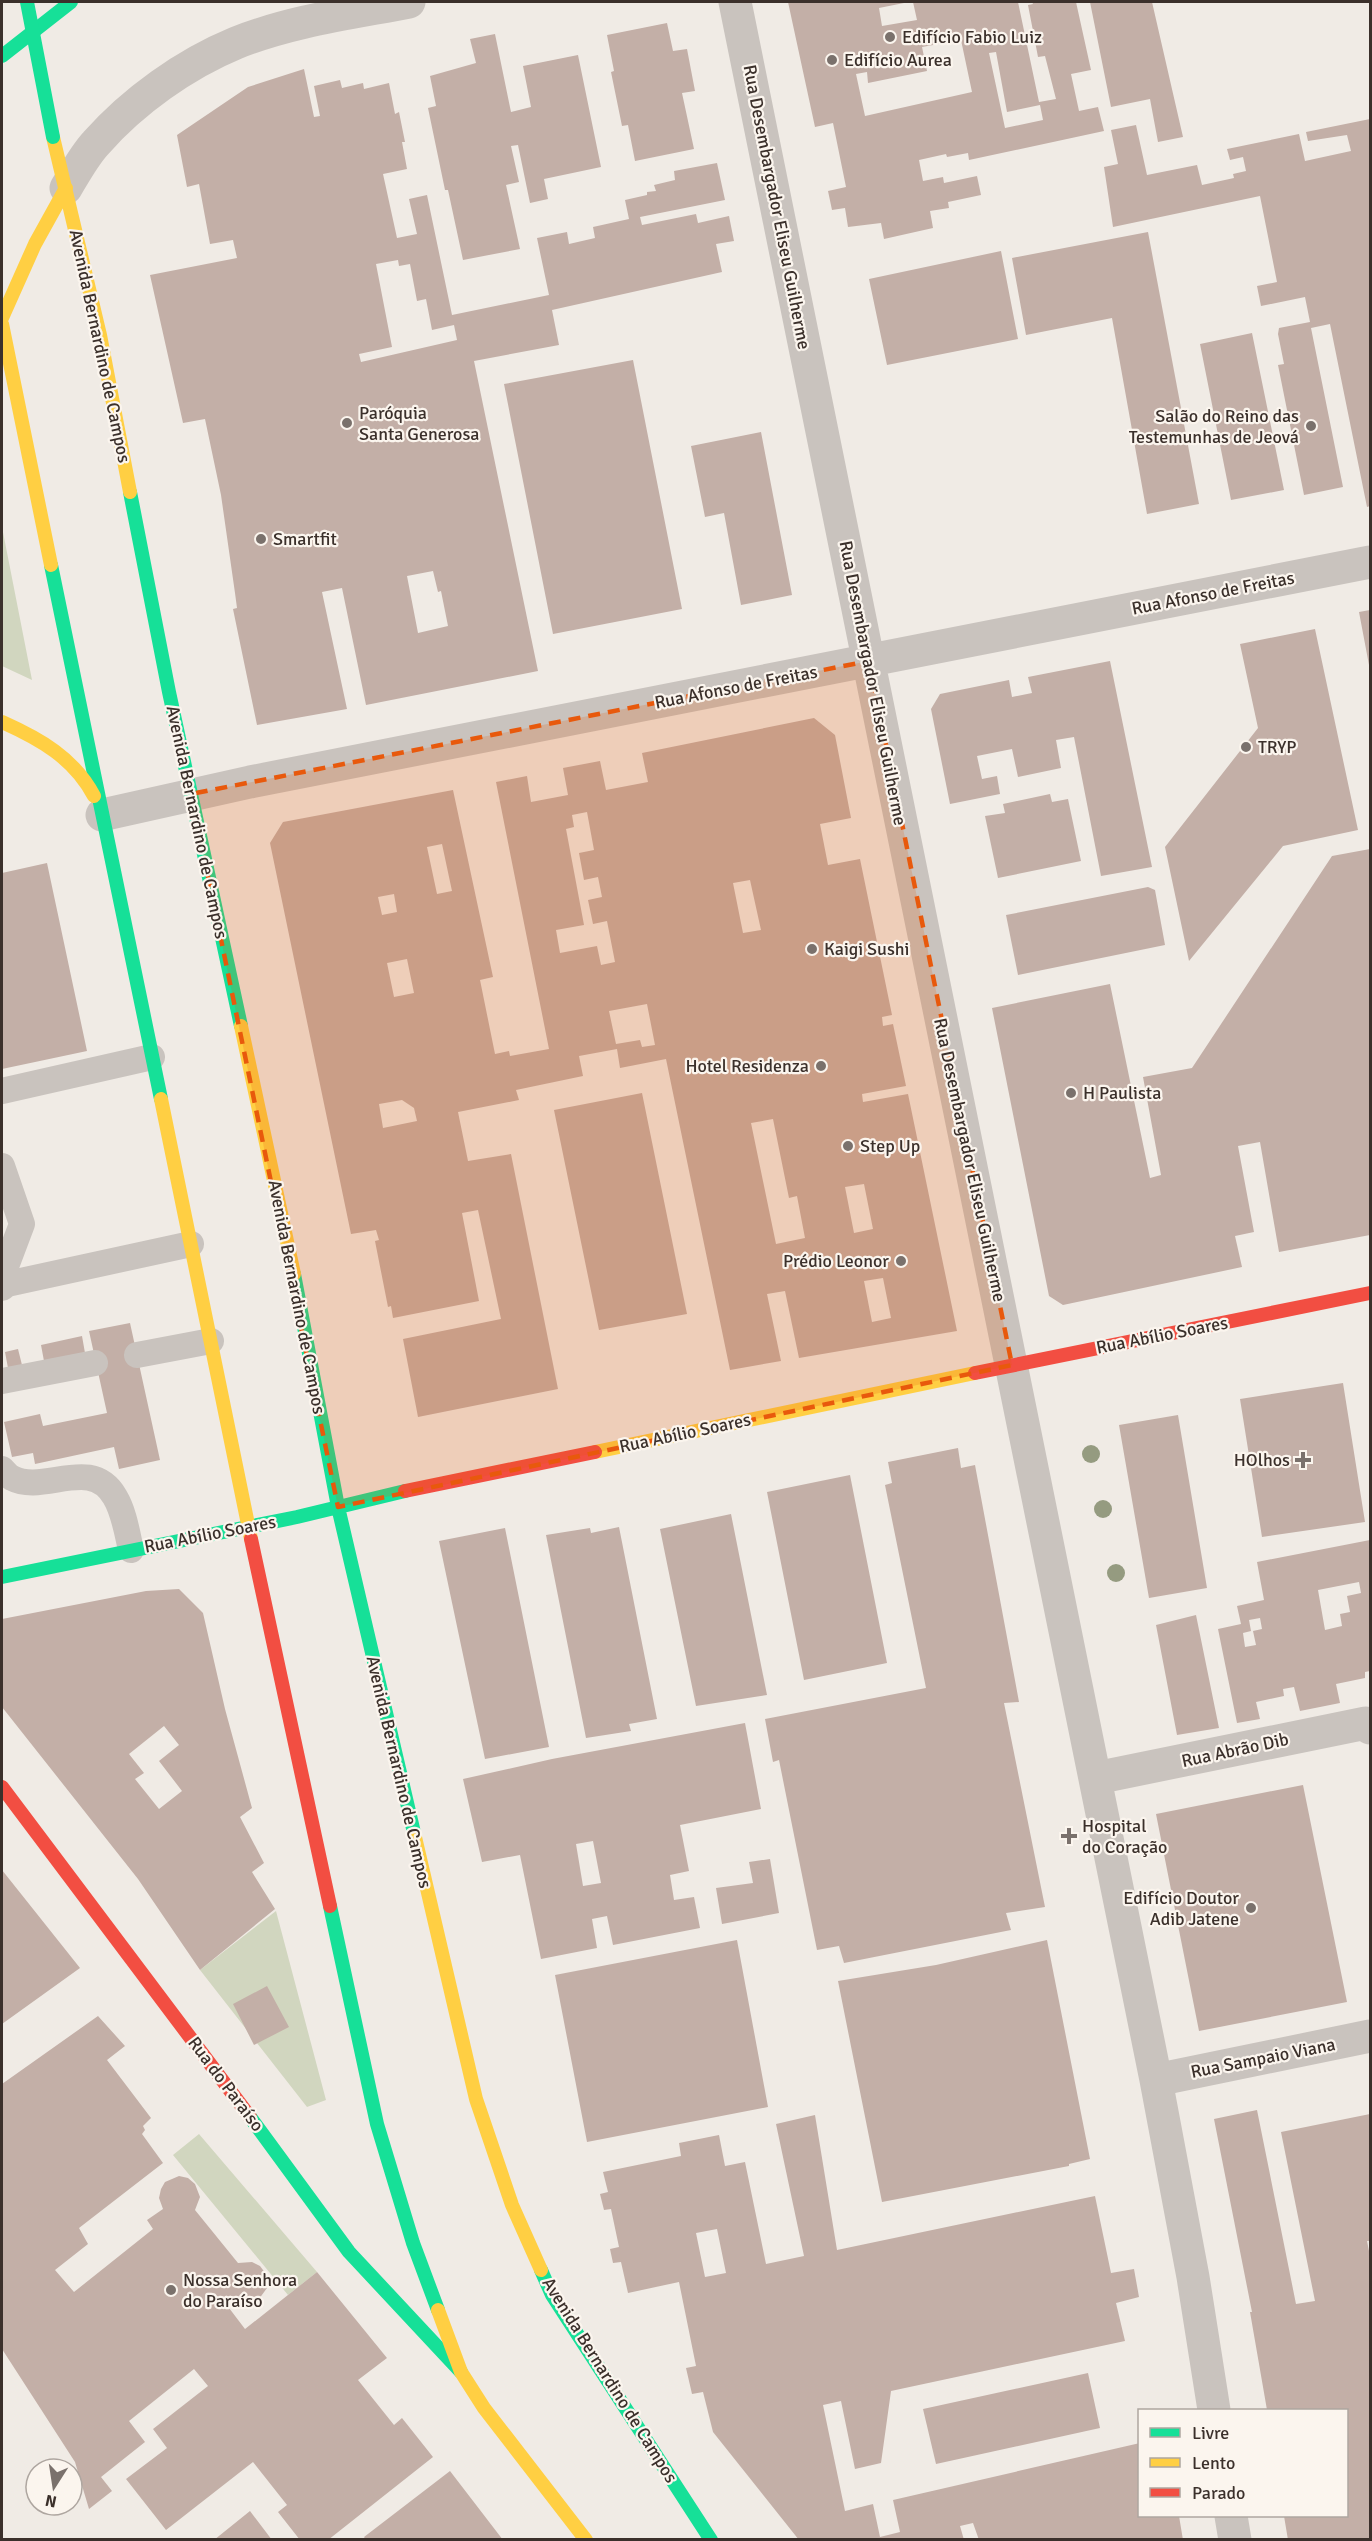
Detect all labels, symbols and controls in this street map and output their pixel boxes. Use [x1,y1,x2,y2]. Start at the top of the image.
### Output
place label: Edifício Fabio Luiz [902,26,1042,48]
marker: Edifício Fabio Luiz [883,30,897,44]
place label: Edifício Aurea [844,49,952,71]
marker: Edifício Aurea [825,53,839,67]
street label: Rua Desembargador Eliseu Guilherme [739,63,815,351]
street label: Avenida Bernardino de Campos [65,227,136,465]
place label: Paróquia Santa Generosa [359,402,479,445]
place label: Salão do Reino das Testemunhas de Jeová [1129,405,1299,448]
marker: Paróquia Santa Generosa [340,416,354,430]
marker: Salão do Reino das Testemunhas de Jeová [1304,419,1318,433]
place label: Smartfit [273,528,337,550]
marker: Smartfit [254,532,268,546]
street label: Rua Desembargador Eliseu Guilherme [835,539,911,827]
street label: Rua Afonso de Freitas [1130,566,1296,620]
street label: Rua Afonso de Freitas [653,660,819,714]
street label: Avenida Bernardino de Campos [162,703,233,941]
place label: TRYP [1258,736,1297,758]
marker: TRYP [1239,740,1253,754]
place label: Kaigi Sushi [824,938,909,960]
marker: Kaigi Sushi [805,942,819,956]
street label: Rua Desembargador Eliseu Guilherme [929,1016,1011,1304]
place label: Hotel Residenza [685,1055,809,1077]
marker: Hotel Residenza [814,1059,828,1073]
place label: H Paulista [1083,1082,1161,1104]
marker: H Paulista [1064,1086,1078,1100]
place label: Step Up [860,1135,920,1157]
marker: Step Up [841,1139,855,1153]
street label: Avenida Bernardino de Campos [264,1178,331,1416]
place label: Prédio Leonor [783,1250,889,1272]
marker: Prédio Leonor [894,1254,908,1268]
street label: Rua Abílio Soares [1094,1311,1230,1359]
street label: Rua Abílio Soares [617,1408,753,1458]
place label: HOlhos [1234,1449,1290,1471]
marker: HOlhos [1294,1451,1312,1469]
street label: Rua Abílio Soares [142,1510,278,1558]
street label: Avenida Bernardino de Campos [362,1654,437,1891]
street label: Rua Abrão Dib [1180,1728,1290,1772]
place label: Hospital do Coração [1082,1815,1167,1858]
marker: Hospital do Coração [1060,1827,1078,1845]
place label: Edifício Doutor Adib Jatene [1123,1887,1239,1930]
marker: Edifício Doutor Adib Jatene [1244,1901,1258,1915]
street label: Rua do Paraíso [183,2032,269,2136]
street label: Rua Sampaio Viana [1189,2033,1337,2083]
place label: Nossa Senhora do Paraíso [183,2269,297,2312]
street label: Avenida Bernardino de Campos [538,2273,682,2487]
marker: Nossa Senhora do Paraíso [164,2283,178,2297]
legend [1138,2409,1348,2517]
text: Livre [1192,2422,1229,2444]
text: Lento [1192,2452,1235,2474]
north arrow [24,2457,84,2517]
text: Parado [1192,2482,1245,2504]
text: N [44,2490,59,2512]

